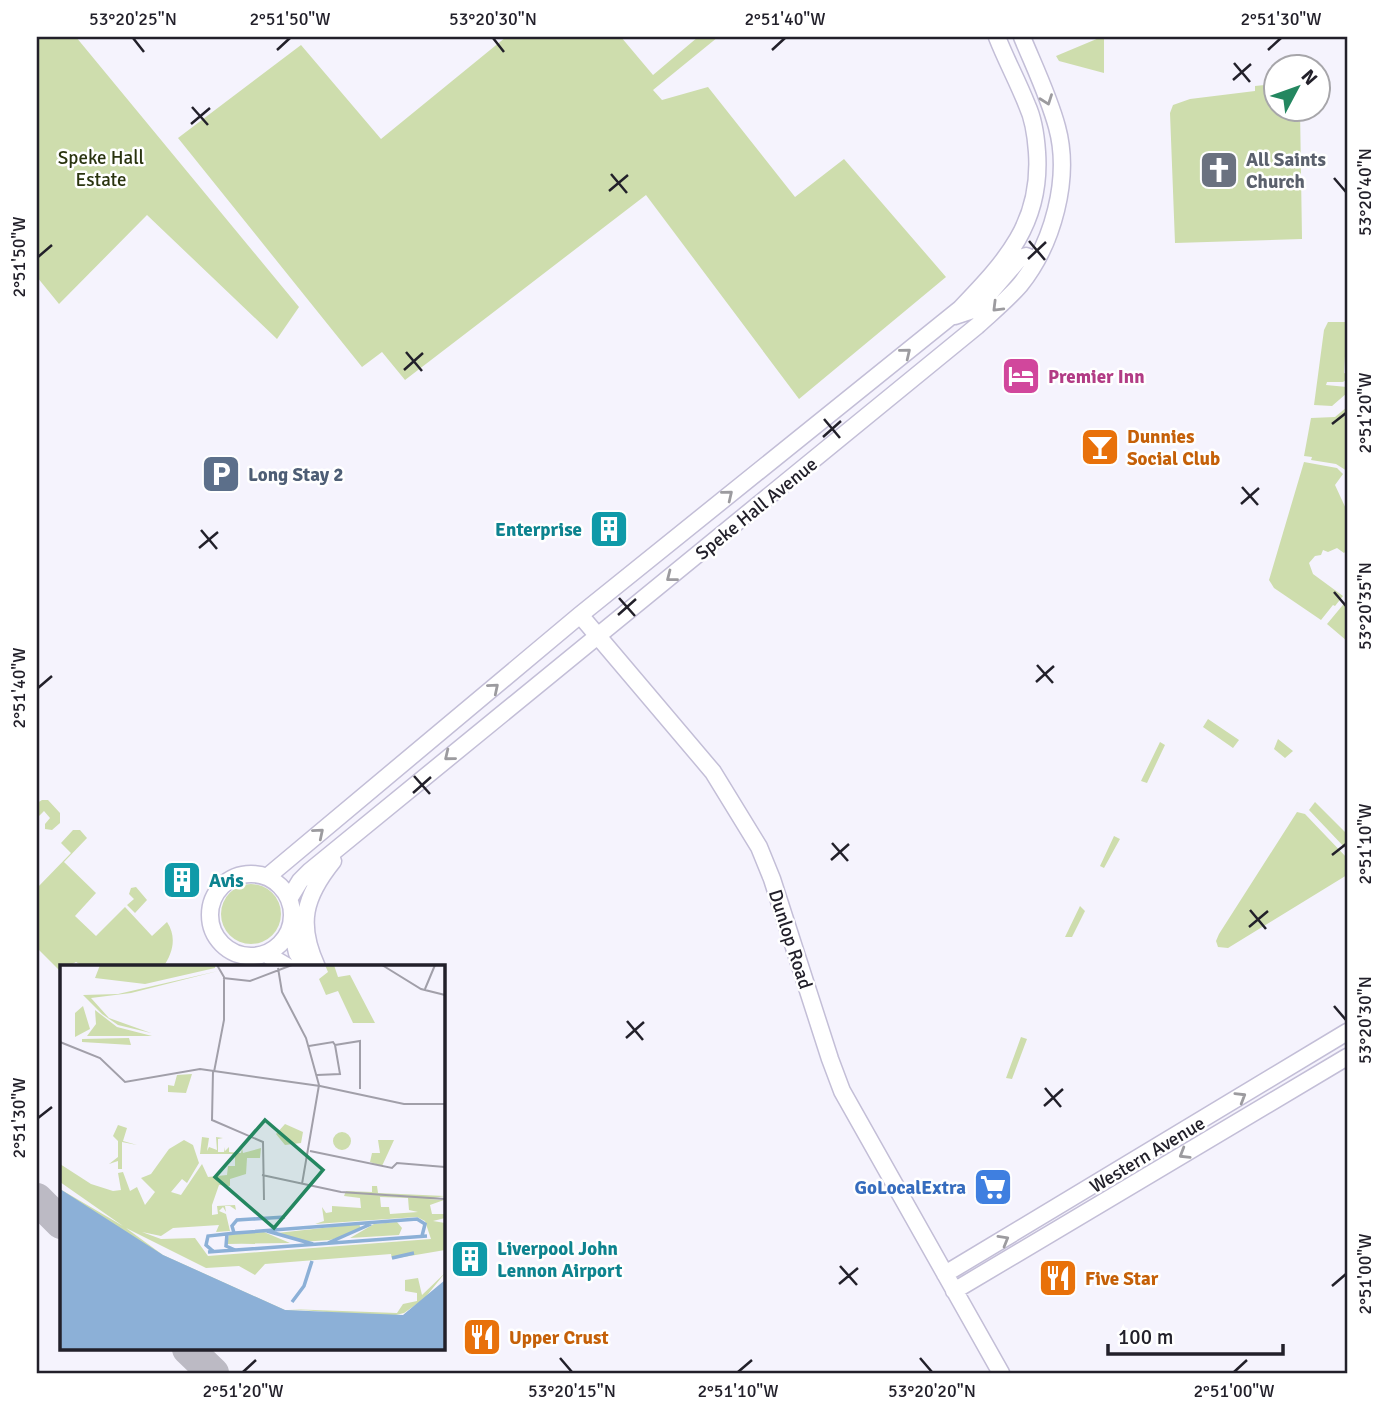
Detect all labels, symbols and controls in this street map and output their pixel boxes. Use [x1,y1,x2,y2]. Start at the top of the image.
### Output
text: 53°20'25"N [89,8,177,30]
text: 2°51'50"W [249,8,331,30]
text: 53°20'30"N [449,8,537,30]
text: 2°51'40"W [744,8,826,30]
text: 2°51'30"W [1240,8,1322,30]
north arrow [1262,52,1332,122]
text: N [1296,65,1322,90]
one-way arrow [1039,94,1053,106]
park label: Speke Hall Estate [58,146,144,192]
place label: All Saints Church [1246,148,1326,194]
text: 53°20'40"N [1354,148,1376,236]
church icon: All Saints Church [1198,149,1240,191]
text: 2°51'50"W [8,216,30,298]
one-way arrow [993,299,1005,311]
one-way arrow [898,348,910,361]
hotel icon: Premier Inn [1000,355,1042,397]
place label: Premier Inn [1048,365,1145,389]
text: 2°51'20"W [1354,372,1376,454]
place label: Dunnies Social Club [1127,425,1220,471]
bar icon: Dunnies Social Club [1079,426,1121,468]
street label: Speke Hall Avenue [691,452,822,565]
parking icon: Long Stay 2 [200,453,242,495]
place label: Long Stay 2 [248,463,344,487]
one-way arrow [720,491,733,503]
building icon: Enterprise [588,508,630,550]
place label: Enterprise [495,518,582,542]
text: 53°20'35"N [1354,562,1376,650]
one-way arrow [666,569,679,581]
text: 2°51'40"W [8,647,30,729]
one-way arrow [486,683,498,696]
one-way arrow [445,748,457,761]
text: 2°51'10"W [1354,803,1376,885]
one-way arrow [311,829,324,841]
building icon: Avis [161,859,203,901]
place label: Avis [209,869,244,893]
street label: Dunlop Road [763,886,817,992]
inset map [60,965,444,1350]
text: 53°20'30"N [1354,976,1376,1064]
text: 2°51'30"W [8,1077,30,1159]
one-way arrow [1233,1092,1246,1105]
street label: Western Avenue [1086,1111,1209,1199]
one-way arrow [1178,1146,1191,1159]
supermarket icon: GoLocalExtra [972,1166,1014,1208]
place label: GoLocalExtra [855,1176,966,1200]
text: 2°51'00"W [1354,1233,1376,1315]
one-way arrow [997,1235,1010,1248]
place label: Liverpool John Lennon Airport [497,1237,622,1283]
building icon: Liverpool John Lennon Airport [449,1238,491,1280]
restaurant icon: Five Star [1037,1257,1079,1299]
place label: Five Star [1085,1267,1159,1291]
scale bar [1108,1312,1282,1356]
restaurant icon: Upper Crust [461,1316,503,1358]
text: 100 m [1118,1324,1173,1350]
place label: Upper Crust [509,1326,609,1350]
text: 2°51'20"W [202,1380,284,1402]
text: 53°20'15"N [528,1380,616,1402]
text: 2°51'10"W [697,1380,779,1402]
text: 53°20'20"N [888,1380,976,1402]
text: 2°51'00"W [1193,1380,1275,1402]

